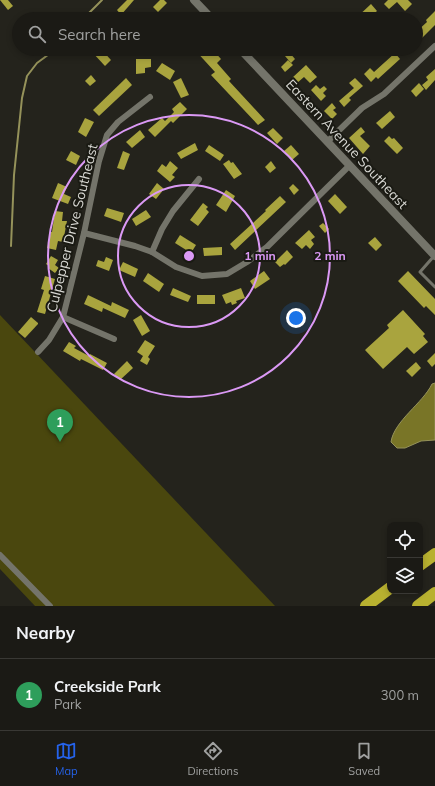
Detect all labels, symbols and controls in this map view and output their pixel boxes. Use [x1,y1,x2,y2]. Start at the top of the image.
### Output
search box [12,12,423,56]
icon: search [26,23,48,45]
text: Search here [58,25,140,44]
street label: Eastern Avenue Southeast [282,75,412,213]
street label: Culpepper Drive Southeast [42,142,102,314]
text: 1 min [244,248,276,263]
text: 2 min [314,248,346,263]
centre of rings [182,249,196,263]
your location [286,308,306,328]
pin: 1 [47,409,73,442]
map controls [387,522,423,594]
button: locate [387,522,423,558]
button: layers [387,558,423,594]
text: Nearby [16,622,75,643]
text: Creekside Park [54,677,161,696]
text: 1 [25,687,33,703]
text: 300 m [381,687,419,703]
text: Park [54,696,81,712]
tab: Map [55,740,78,778]
tab: Directions [188,740,238,778]
tab: Saved [348,740,380,778]

